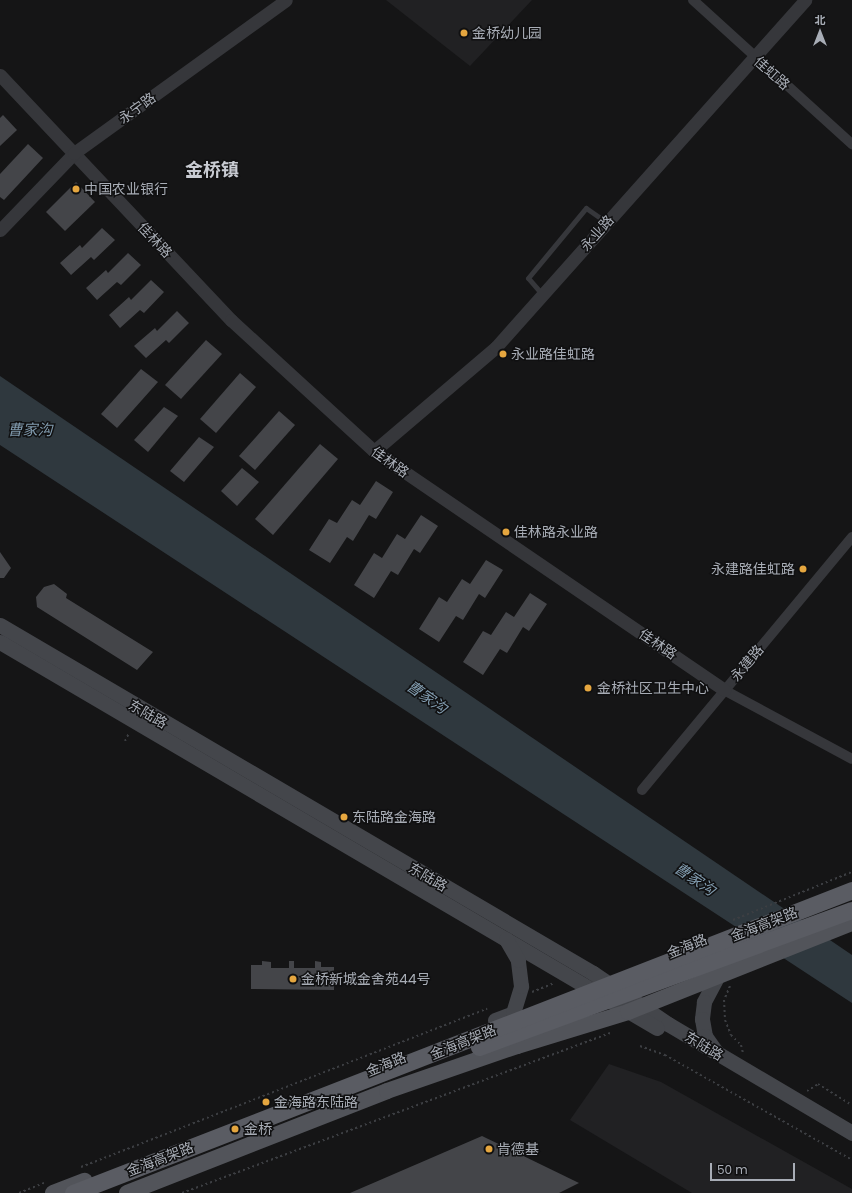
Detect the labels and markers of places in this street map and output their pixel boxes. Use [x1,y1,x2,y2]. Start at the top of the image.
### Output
place label: 金桥幼儿园 [472,25,542,41]
marker: 金桥幼儿园 [459,28,469,38]
place label: 中国农业银行 [84,181,168,197]
marker: 中国农业银行 [71,184,81,194]
place label: 永业路佳虹路 [511,346,595,362]
marker: 永业路佳虹路 [498,349,508,359]
place label: 佳林路永业路 [514,524,598,540]
marker: 佳林路永业路 [501,527,511,537]
place label: 永建路佳虹路 [711,561,795,577]
marker: 永建路佳虹路 [798,564,808,574]
place label: 金桥社区卫生中心 [597,680,709,696]
marker: 金桥社区卫生中心 [582,682,594,694]
place label: 东陆路金海路 [352,809,436,825]
marker: 东陆路金海路 [339,812,349,822]
place label: 金桥新城金舍苑44号 [301,971,431,987]
marker: 金桥新城金舍苑44号 [288,974,298,984]
place label: 金海路东陆路 [274,1094,358,1110]
marker: 金海路东陆路 [261,1097,271,1107]
place label: 金桥 [244,1121,272,1137]
marker: 金桥 [229,1123,241,1135]
place label: 肯德基 [497,1141,539,1157]
marker: 肯德基 [484,1144,494,1154]

